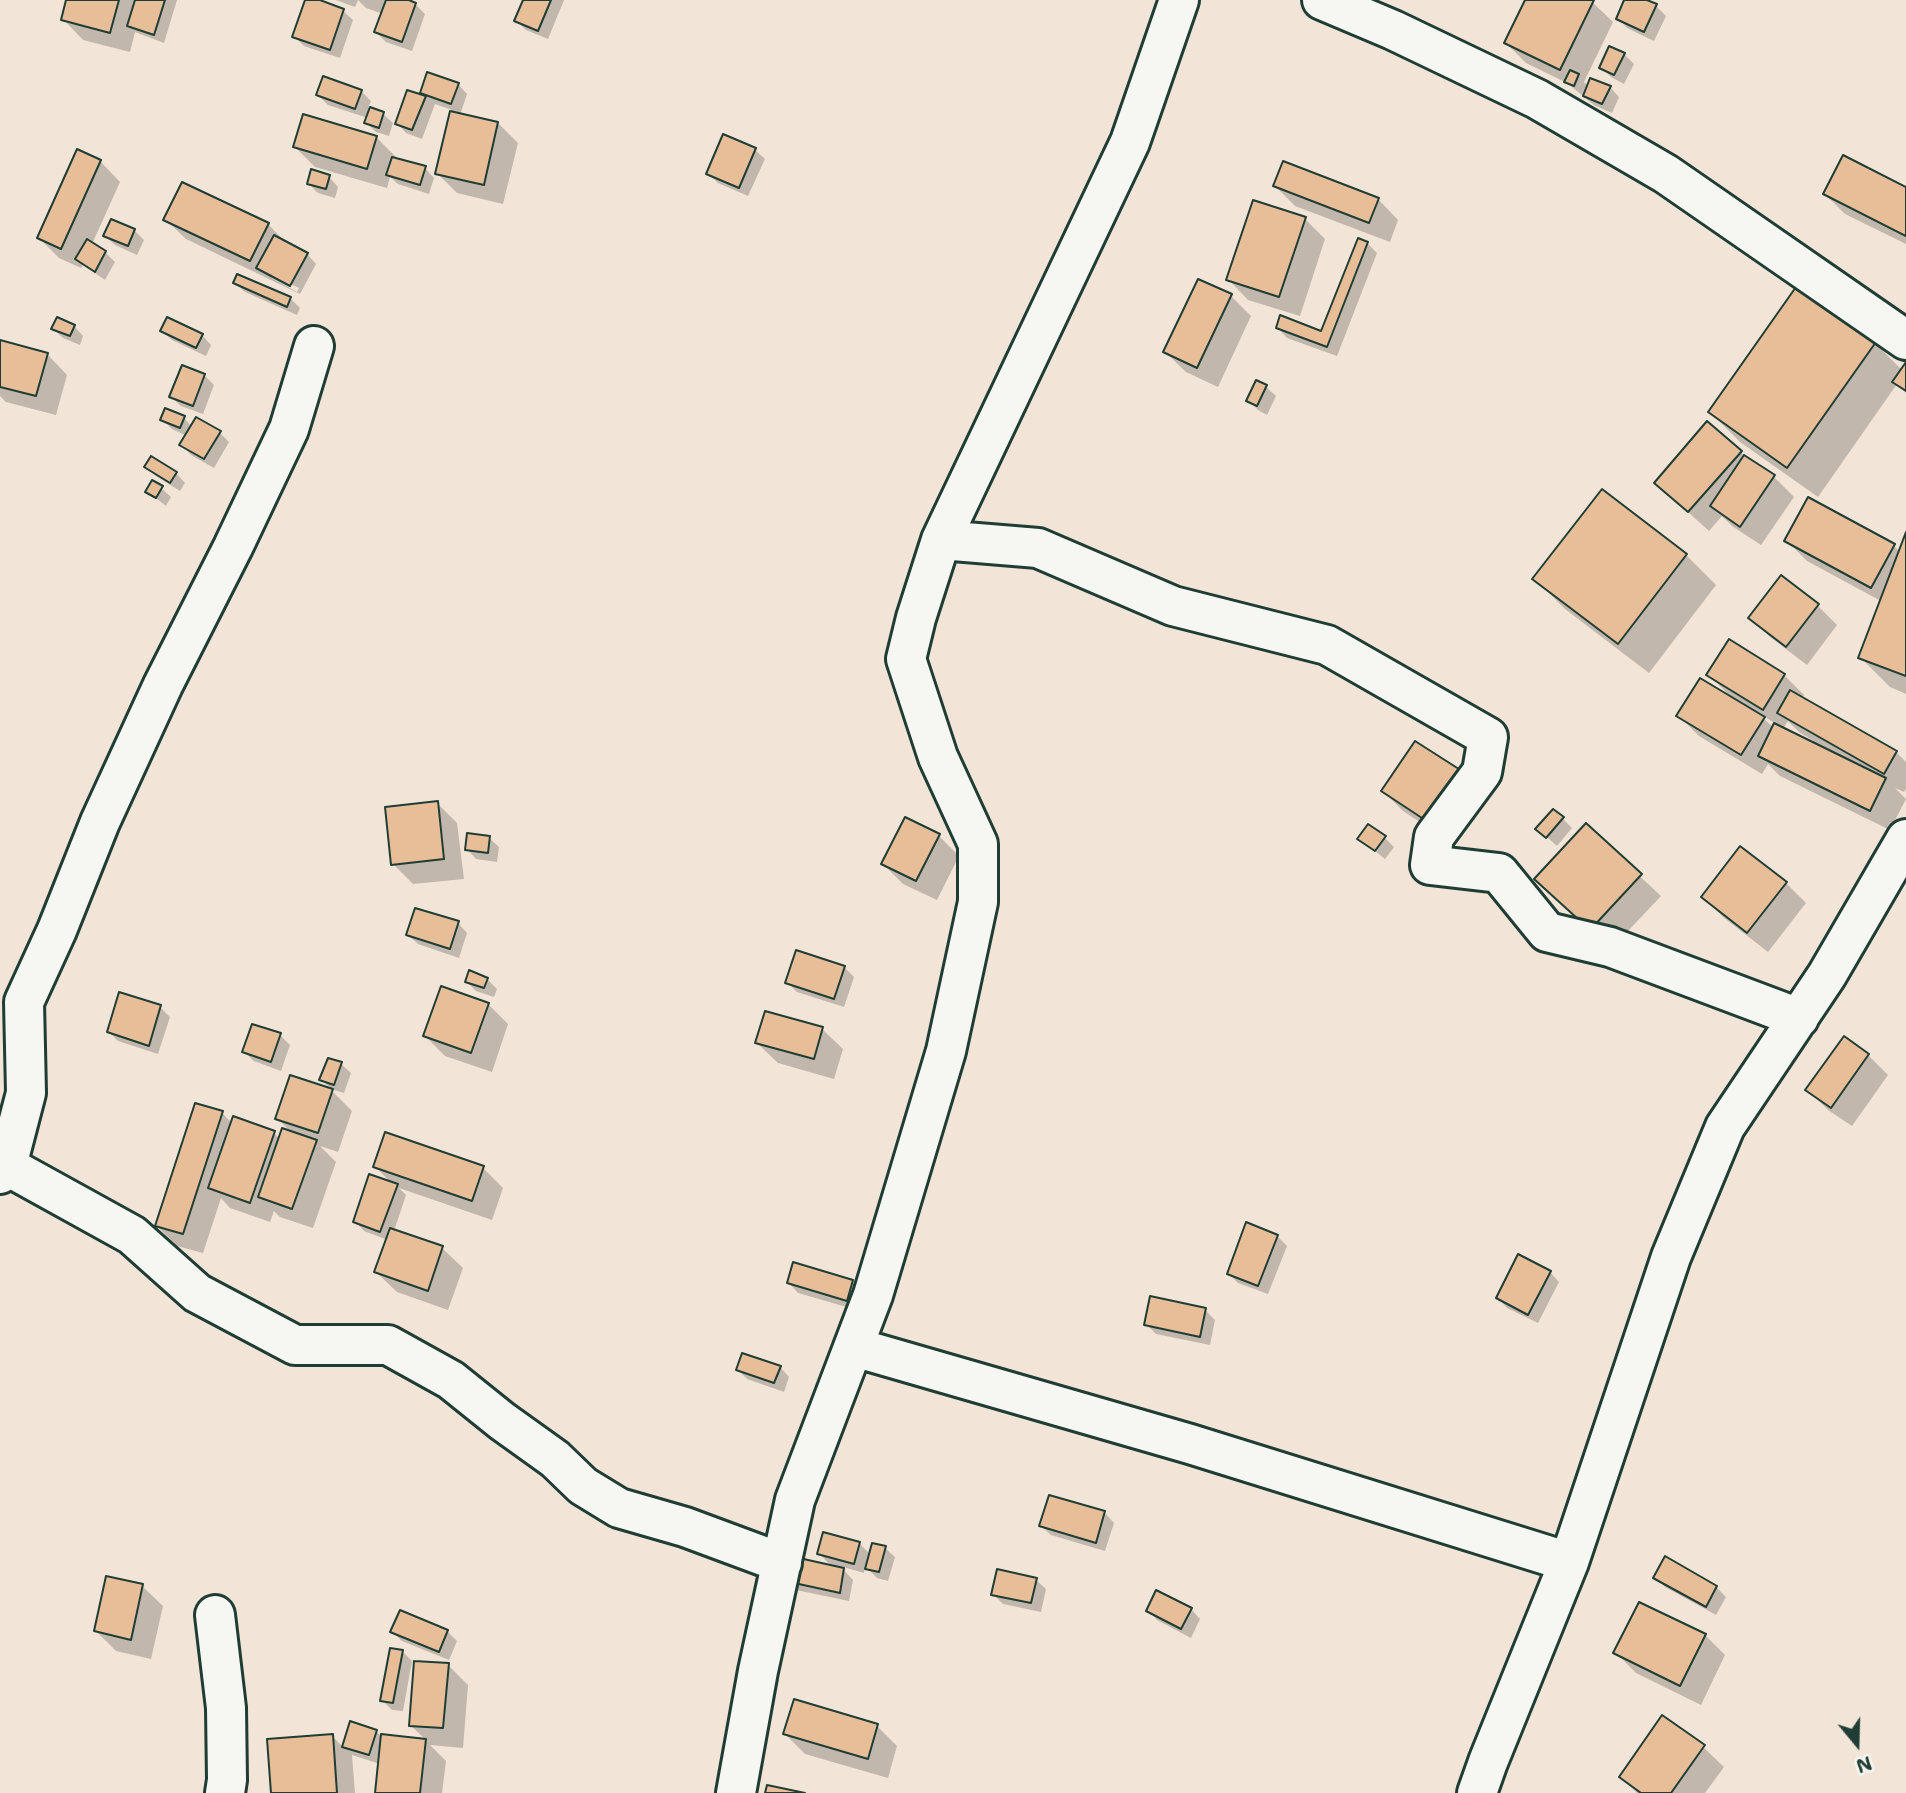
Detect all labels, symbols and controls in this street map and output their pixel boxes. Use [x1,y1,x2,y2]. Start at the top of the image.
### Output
north arrow [1822,1709,1892,1779]
text: N [1853,1750,1875,1779]

